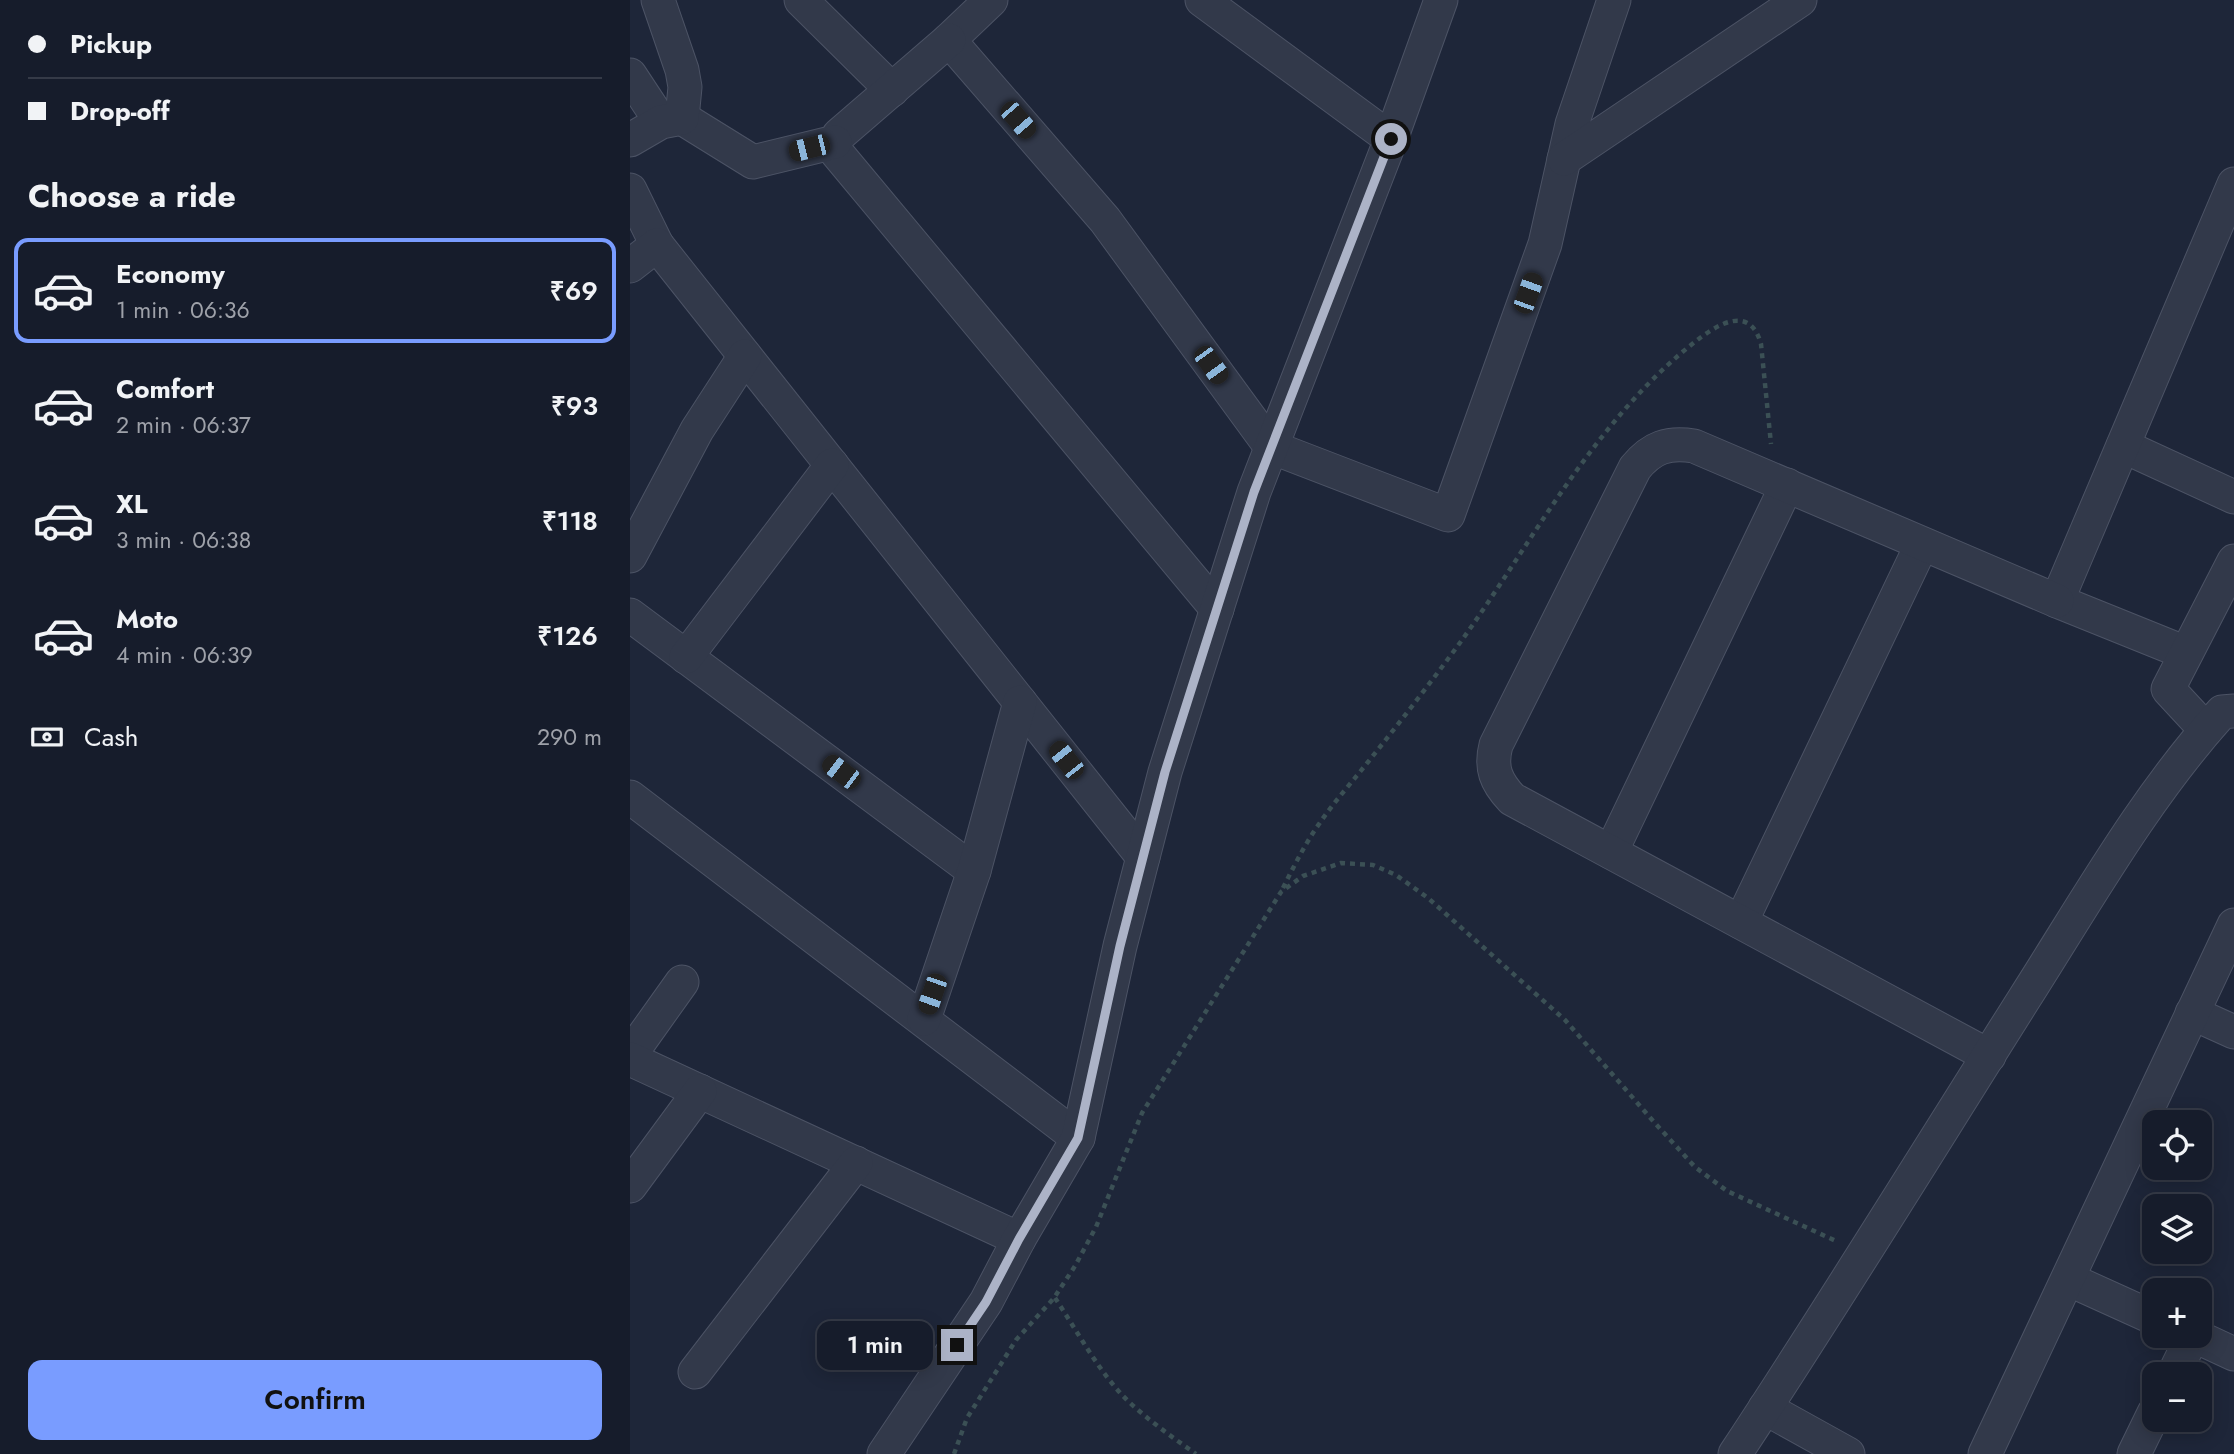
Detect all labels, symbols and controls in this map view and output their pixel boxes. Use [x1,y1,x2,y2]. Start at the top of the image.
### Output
text: Pickup [70,25,152,63]
text: Drop-off [70,92,170,130]
car [997,97,1040,143]
route start [1375,123,1407,155]
car [787,133,832,163]
text: Choose a ride [28,173,236,219]
text: Economy [116,255,225,293]
icon: car [32,259,95,322]
car [1511,270,1546,316]
text: ₹69 [550,272,598,310]
text: 1 min · 06:36 [116,293,250,327]
car [1191,342,1232,388]
text: Comfort [116,370,214,408]
icon: car [32,374,95,437]
text: ₹93 [551,387,598,425]
text: 2 min · 06:37 [116,408,251,442]
text: XL [116,485,148,523]
icon: car [32,489,95,552]
text: ₹118 [542,502,598,540]
text: 3 min · 06:38 [116,523,251,557]
text: Moto [116,600,178,638]
icon: car [32,604,95,667]
text: ₹126 [537,617,598,655]
text: 4 min · 06:39 [116,638,253,672]
icon: cash [28,718,66,756]
text: Cash [84,718,138,756]
text: 290 m [537,720,602,754]
car [1045,737,1088,783]
car [818,751,865,793]
car [916,971,949,1017]
map controls [2142,1110,2212,1432]
button: locate [2142,1110,2212,1180]
button: layers [2142,1194,2212,1264]
button: + [2142,1278,2212,1348]
callout: 1 min [817,1320,932,1370]
text: 1 min [847,1328,903,1362]
route end [941,1329,973,1361]
button: Confirm [28,1360,602,1440]
button: − [2142,1362,2212,1432]

